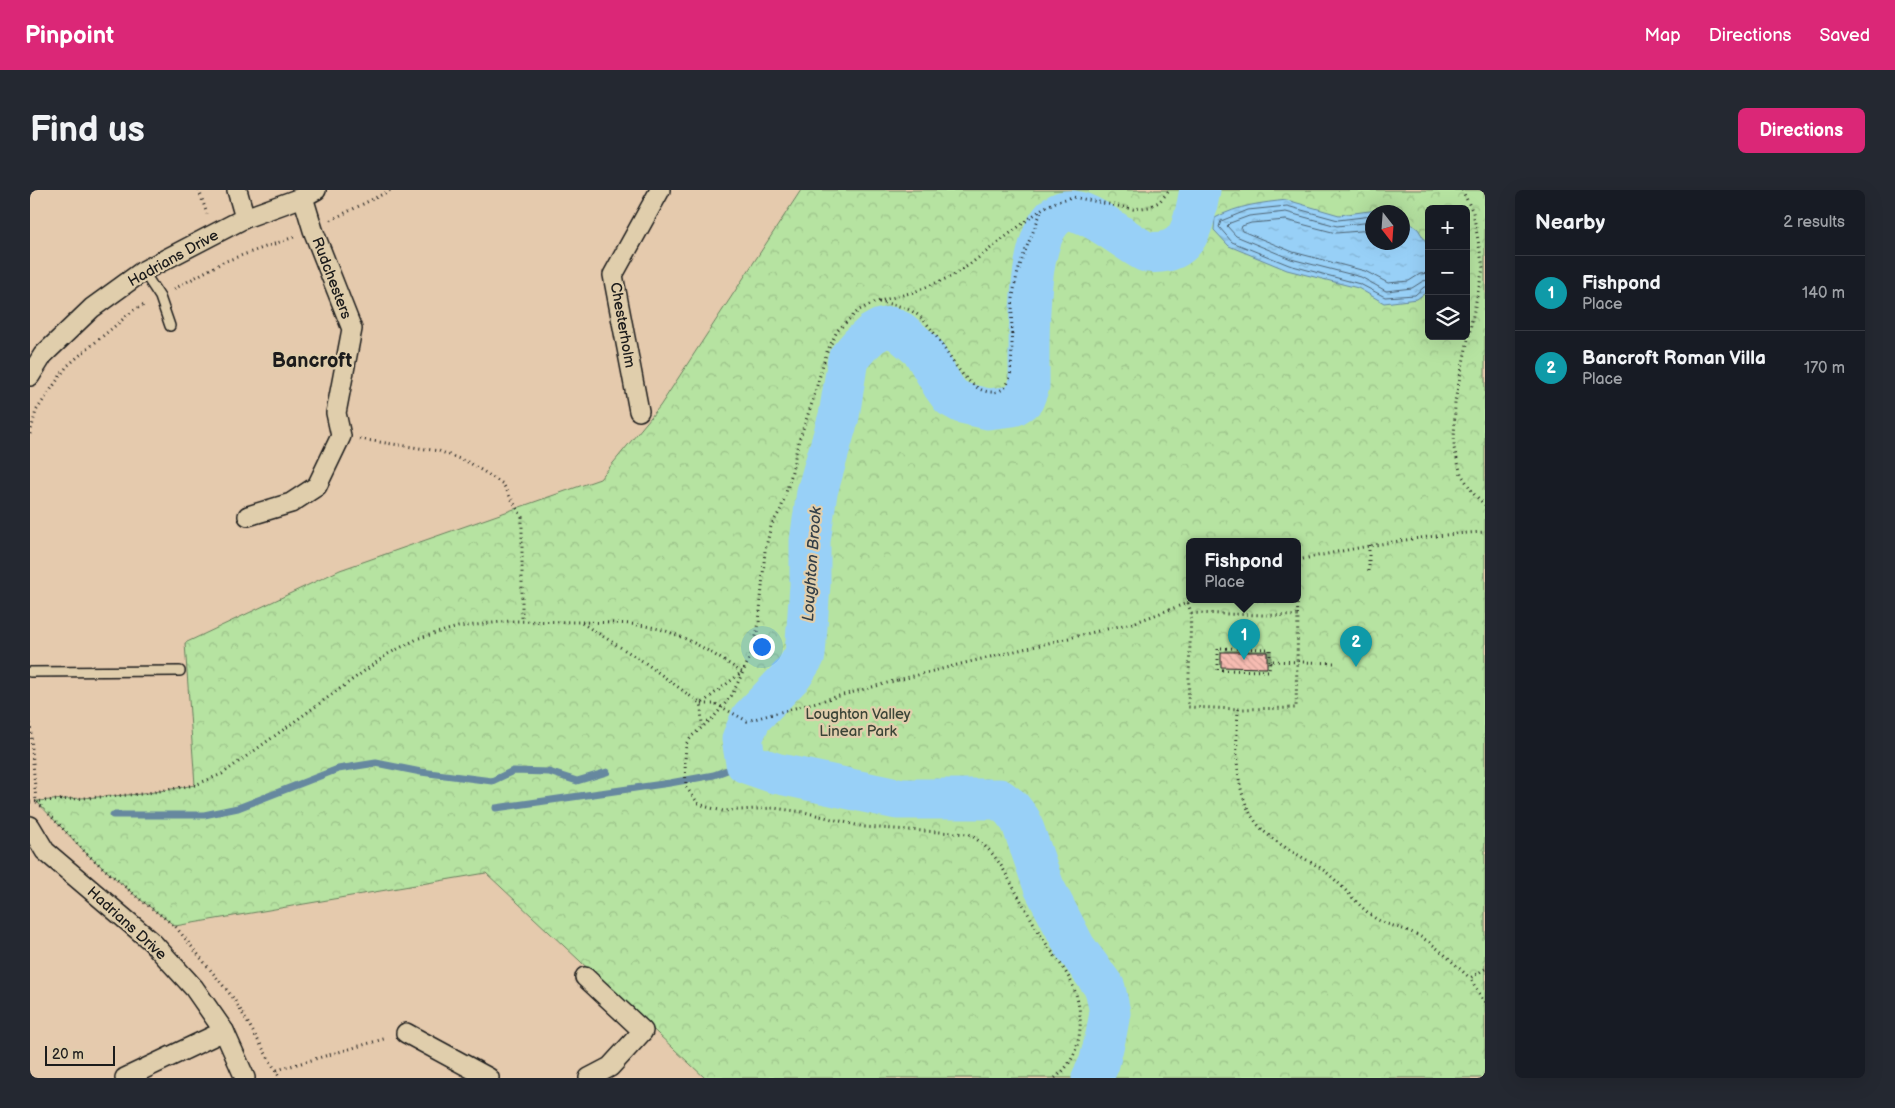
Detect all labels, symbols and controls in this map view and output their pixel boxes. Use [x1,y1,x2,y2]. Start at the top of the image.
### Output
text: Pinpoint [25,21,114,50]
text: Map [1645,25,1681,46]
text: Directions [1709,25,1791,46]
text: Saved [1819,25,1870,46]
button: Directions [1738,108,1865,153]
text: Find us [30,109,145,152]
north arrow [1365,205,1410,250]
map controls [1425,205,1470,340]
button: + [1425,205,1470,250]
text: Nearby [1535,210,1605,235]
text: 2 results [1783,213,1845,232]
street label: Hadrians Drive [125,226,222,291]
street label: Rudchesters [307,235,356,322]
button: − [1425,250,1470,295]
text: Fishpond [1582,272,1661,295]
street label: Chesterholm [606,281,639,369]
text: 1 [1548,284,1554,303]
text: 140 m [1802,284,1845,303]
button: layers [1425,295,1470,340]
text: Place [1582,295,1623,314]
text: Bancroft Roman Villa [1582,347,1766,370]
district label: Bancroft [272,349,353,373]
text: 2 [1546,359,1556,378]
text: 170 m [1804,359,1845,378]
text: Place [1582,370,1623,389]
water label: Loughton Brook [799,505,826,622]
popup [1186,538,1301,603]
text: Fishpond [1204,550,1283,573]
text: Place [1204,573,1245,592]
pin: 1 [1228,619,1260,660]
pin: 2 [1340,626,1372,667]
your location [749,634,775,660]
park label: Loughton Valley Linear Park [805,705,911,741]
street label: Hadrians Drive [83,883,171,964]
scale bar [45,1043,115,1066]
text: 20 m [52,1046,84,1063]

